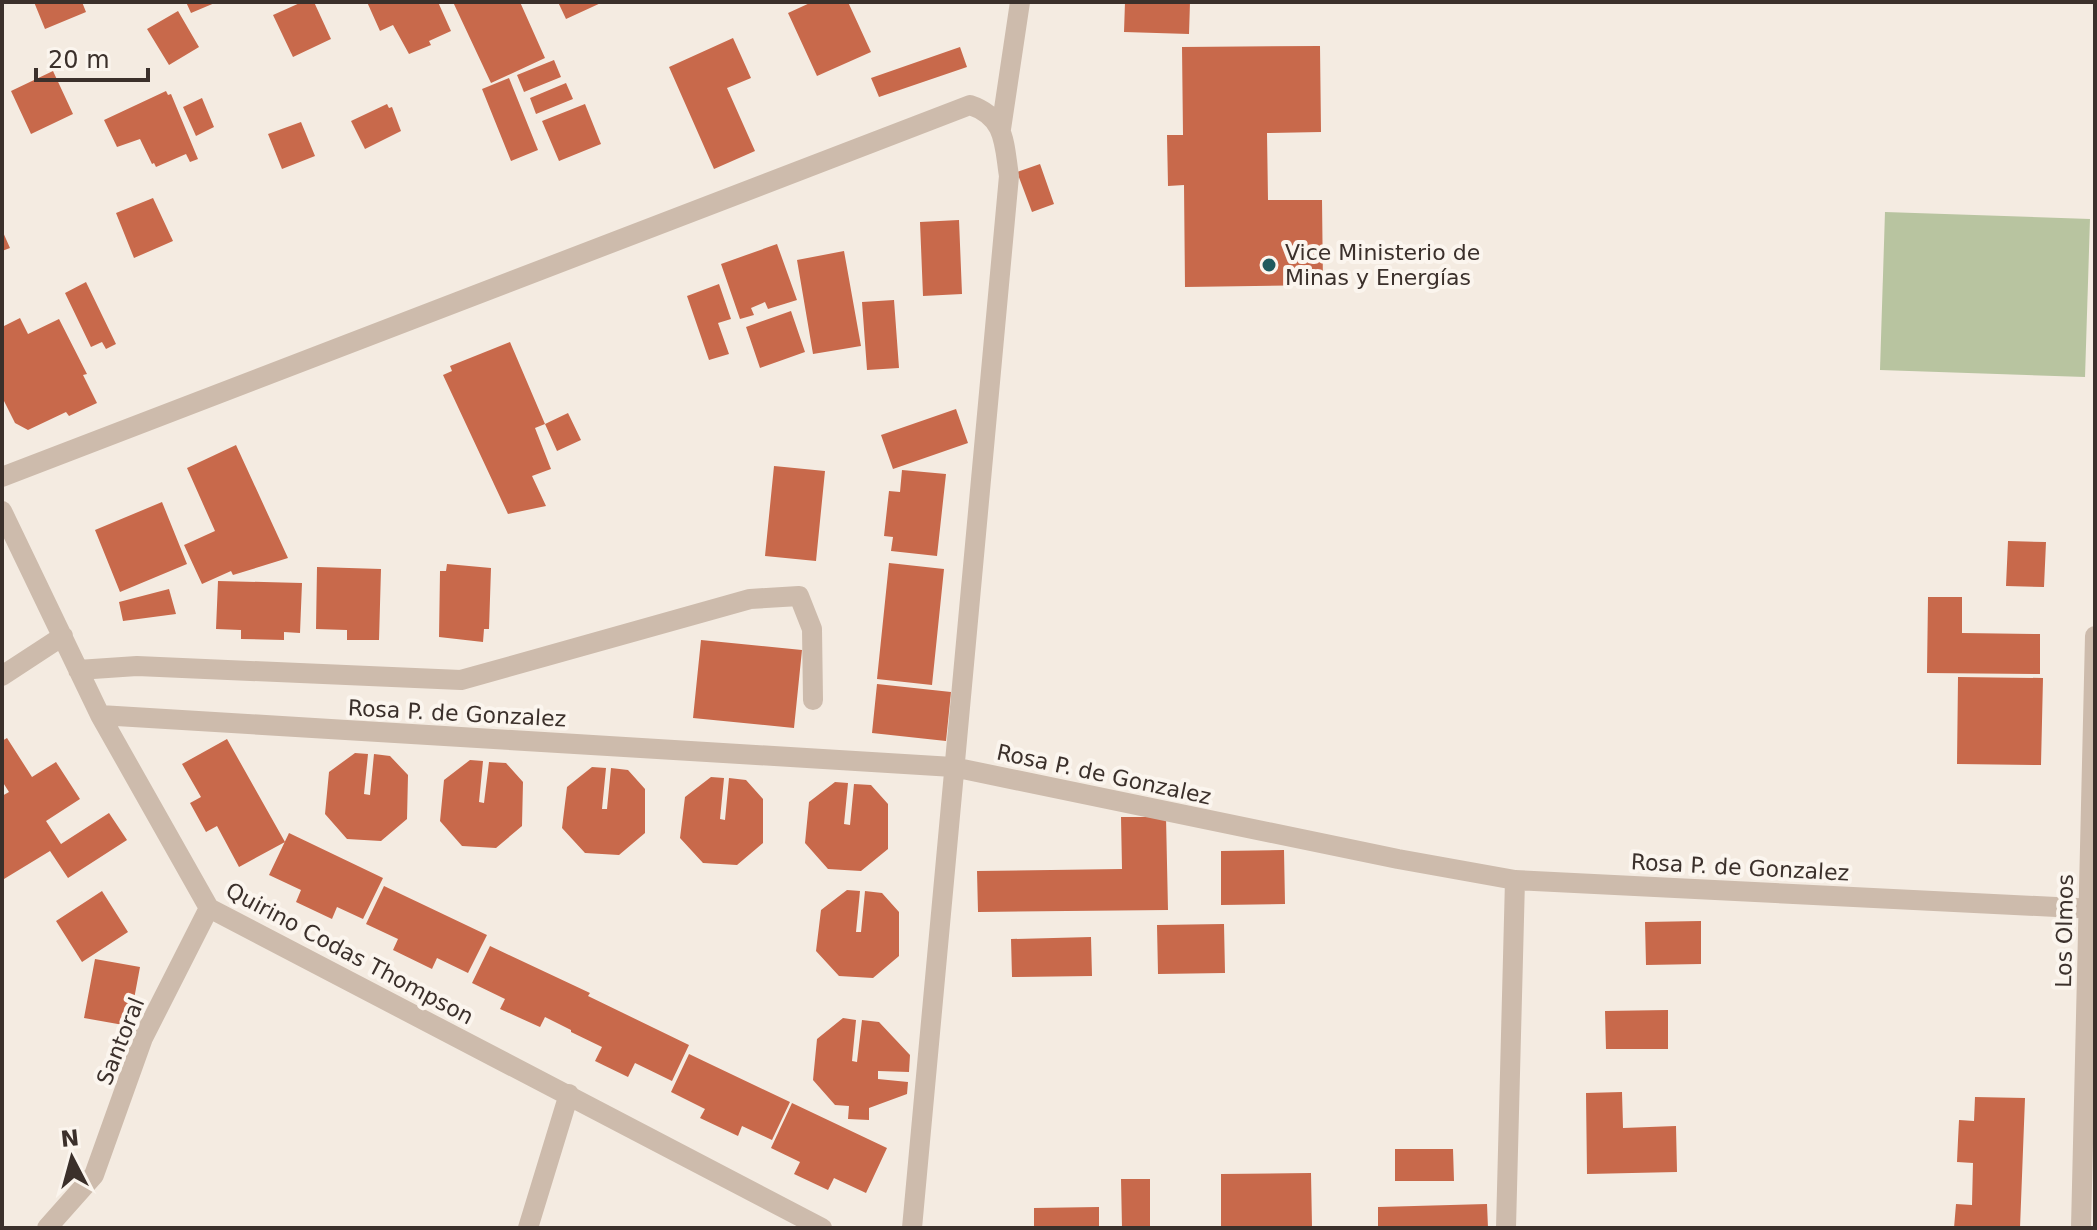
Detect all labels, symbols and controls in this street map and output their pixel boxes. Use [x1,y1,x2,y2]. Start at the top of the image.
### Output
scale bar [36,32,148,82]
text: 20 m [48,46,110,74]
place label: Vice Ministerio de Minas y Energías [1285,240,1480,290]
marker: Vice Ministerio de Minas y Energías [1260,256,1278,274]
street label: Rosa P. de Gonzalez [347,695,567,732]
street label: Rosa P. de Gonzalez [994,740,1213,809]
street label: Rosa P. de Gonzalez [1630,849,1850,886]
street label: Los Olmos [2051,874,2078,988]
street label: Quirino Codas Thompson [222,877,478,1029]
street label: Santoral [92,994,149,1089]
north arrow [32,1118,112,1198]
text: N [59,1125,80,1152]

